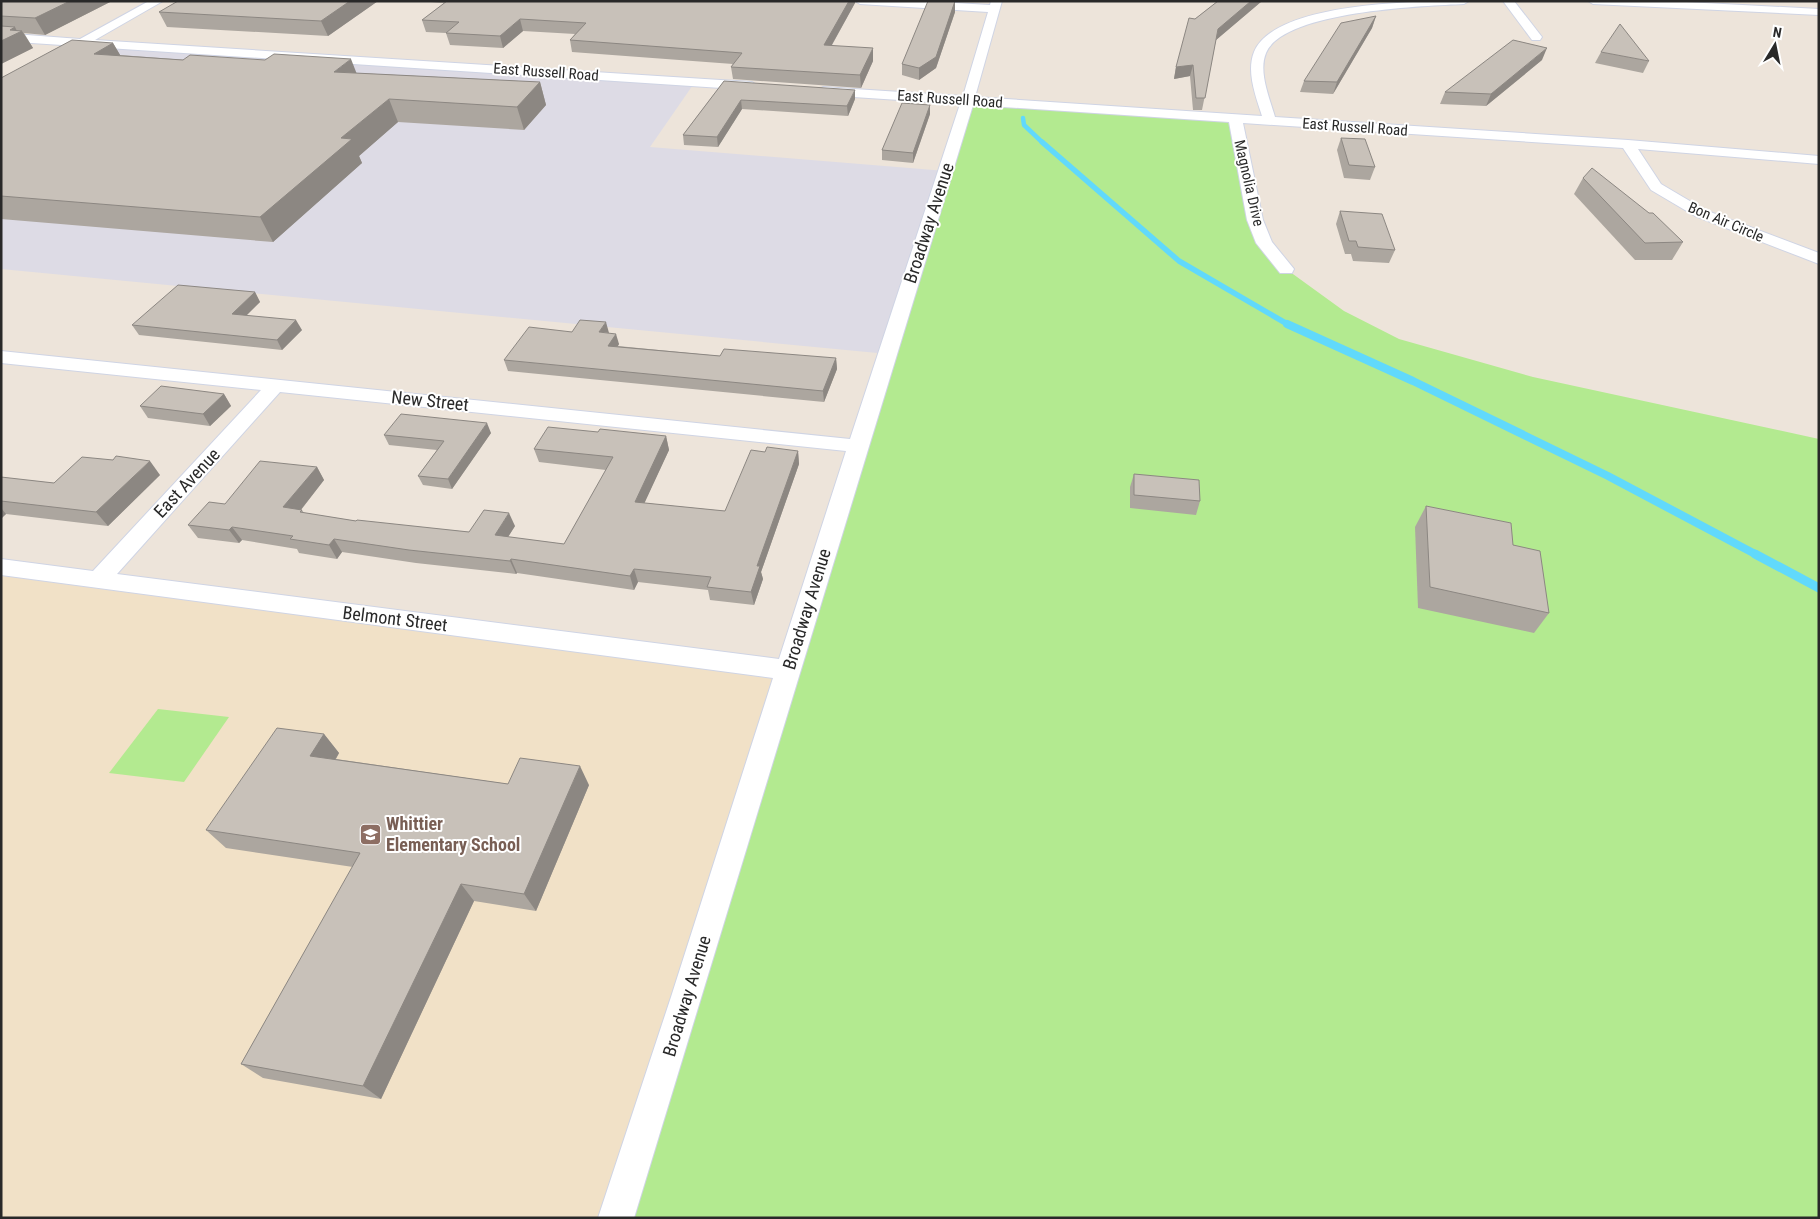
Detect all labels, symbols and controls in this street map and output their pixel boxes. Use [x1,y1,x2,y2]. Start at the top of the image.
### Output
north arrow [1750,20,1800,70]
text: N [1772,24,1783,41]
street label: East Russell Road [493,59,599,85]
street label: East Russell Road [897,86,1003,112]
street label: East Russell Road [1302,114,1408,140]
street label: Magnolia Drive [1230,138,1268,228]
street label: Broadway Avenue [899,160,958,286]
street label: Bon Air Circle [1686,198,1766,246]
street label: New Street [390,386,470,415]
street label: East Avenue [149,444,224,522]
street label: Broadway Avenue [778,546,835,672]
street label: Belmont Street [342,602,449,635]
place label: Whittier Elementary School [386,813,520,855]
school or university icon: Whittier Elementary School [358,822,382,846]
street label: Broadway Avenue [658,933,715,1059]

